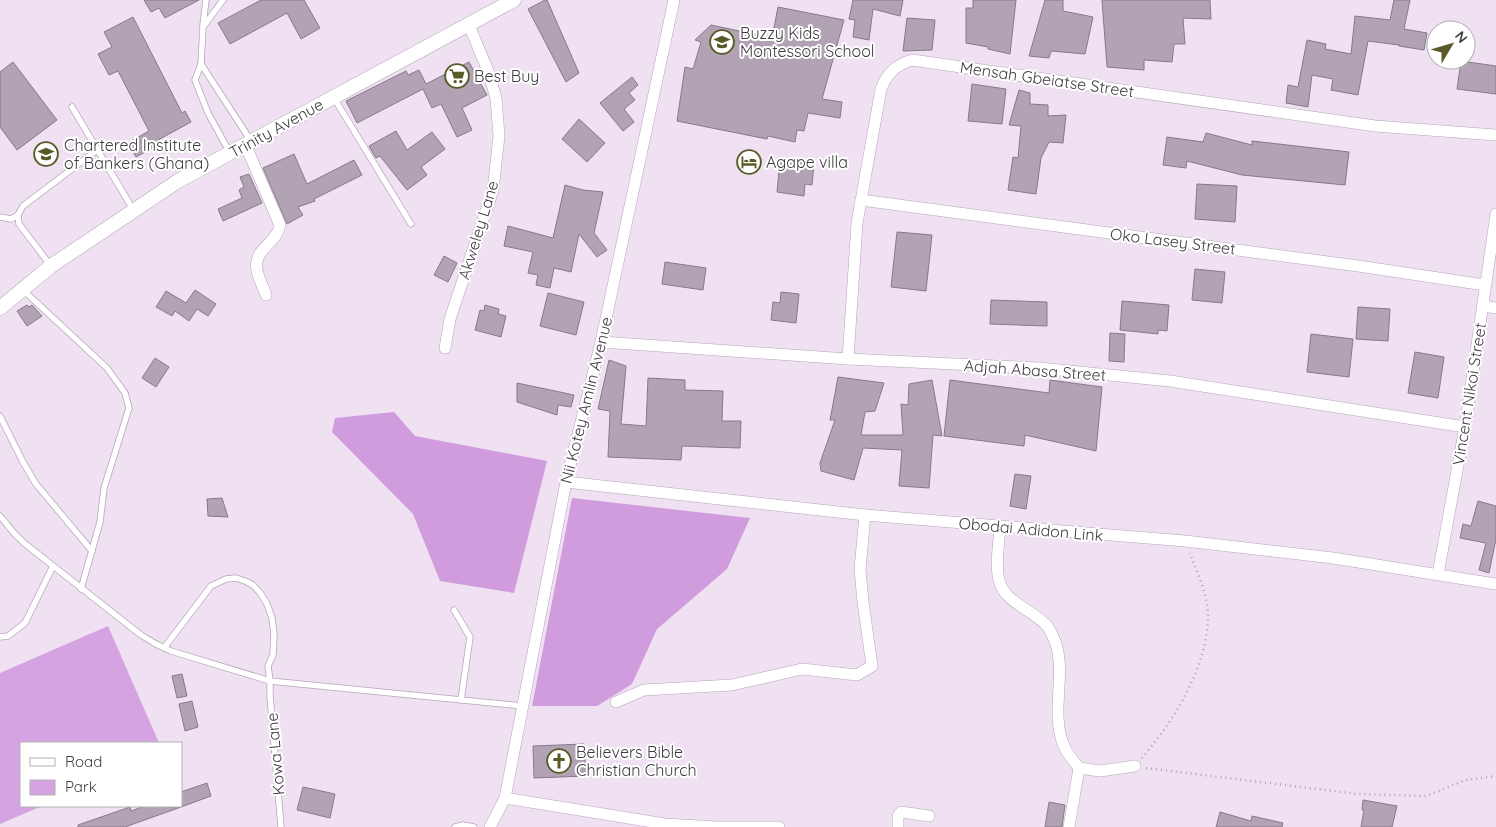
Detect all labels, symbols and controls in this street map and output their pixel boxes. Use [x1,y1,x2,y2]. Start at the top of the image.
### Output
north arrow [1426,20,1476,70]
place label: Buzzy Kids Montessori School [740,23,875,61]
text: N [1451,27,1472,47]
school or university icon: Buzzy Kids Montessori School [709,29,735,55]
street label: Mensah Gbeiatse Street [959,57,1135,101]
supermarket icon: Best Buy [444,63,470,89]
place label: Best Buy [474,66,539,86]
street label: Trinity Avenue [225,94,327,162]
place label: Chartered Institute of Bankers (Ghana) [64,135,209,173]
school or university icon: Chartered Institute of Bankers (Ghana) [33,141,59,167]
hotel icon: Agape villa [736,149,762,175]
place label: Agape villa [766,152,848,172]
street label: Akweley Lane [453,178,503,282]
street label: Oko Lasey Street [1109,223,1237,259]
street label: Nii Kotey Amlin Avenue [556,315,616,485]
street label: Vincent Nikoi Street [1448,321,1490,467]
street label: Adjah Abasa Street [963,355,1107,385]
street label: Obodai Adidon Link [958,513,1104,545]
street label: Kowa Lane [261,712,289,796]
legend [20,742,182,807]
place label: Believers Bible Christian Church [576,742,697,780]
church icon: Believers Bible Christian Church [546,748,572,774]
text: Road [65,752,102,771]
text: Park [65,777,97,796]

